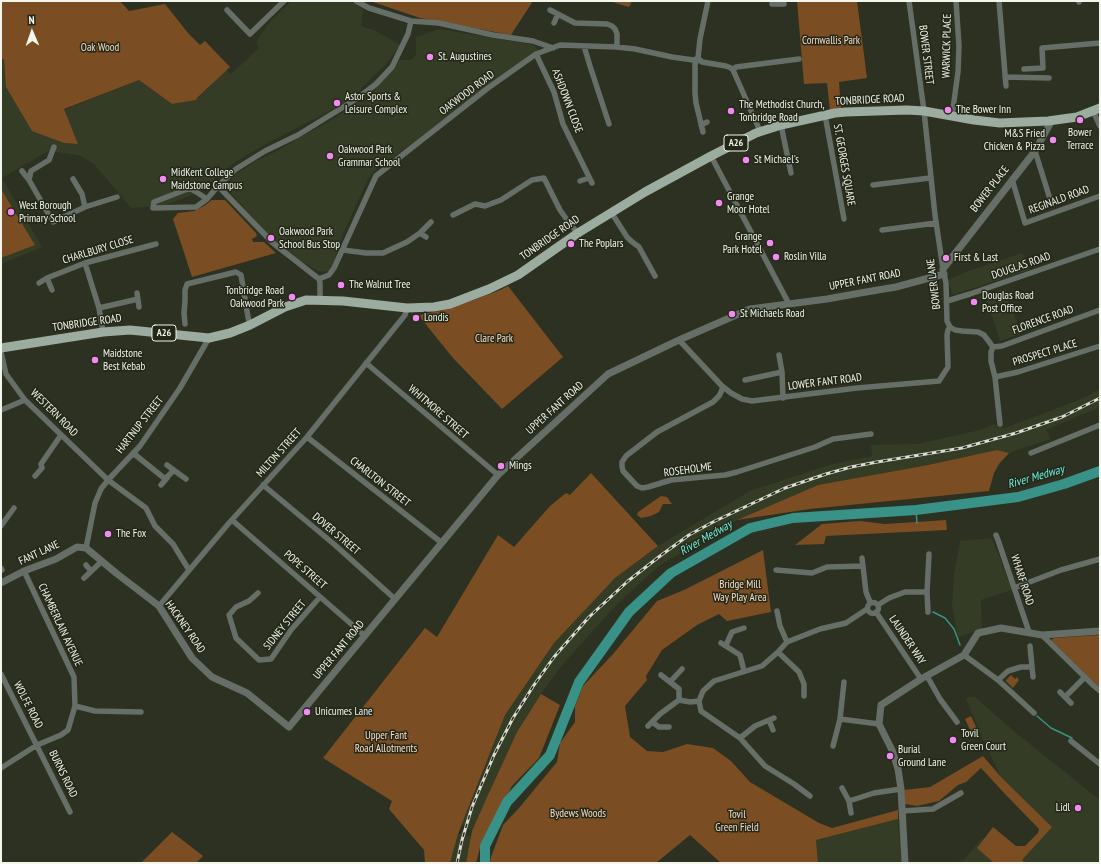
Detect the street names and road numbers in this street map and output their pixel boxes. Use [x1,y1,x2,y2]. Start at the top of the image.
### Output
street label: WARWICK PLACE [940,14,954,78]
street label: BOWER STREET [916,24,936,86]
street label: ASHDOWN CLOSE [549,67,585,135]
street label: OAKWOOD ROAD [437,68,497,118]
street label: TONBRIDGE ROAD [835,92,905,108]
street label: ST. GEORGES SQUARE [830,123,858,207]
road number: A26 [724,135,748,151]
street label: BOWER PLACE [968,163,1012,215]
street label: REGINALD ROAD [1027,183,1091,217]
street label: TONBRIDGE ROAD [518,213,582,263]
street label: CHARLBURY CLOSE [61,233,135,267]
street label: DOUGLAS ROAD [990,250,1052,282]
street label: BOWER LANE [924,258,944,310]
street label: UPPER FANT ROAD [828,267,902,293]
street label: FLORENCE ROAD [1011,303,1075,337]
street label: TONBRIDGE ROAD [52,312,122,334]
road number: A26 [152,325,176,341]
street label: PROSPECT PLACE [1011,337,1079,369]
street label: LOWER FANT ROAD [787,371,863,393]
street label: UPPER FANT ROAD [524,379,586,437]
street label: WHITMORE STREET [405,382,471,442]
street label: WESTERN ROAD [28,387,80,439]
street label: HARTNUP STREET [114,394,166,456]
street label: MILTON STREET [254,426,304,480]
street label: CHARLTON STREET [347,454,413,510]
street label: ROSEHOLME [663,460,713,480]
street label: DOVER STREET [309,510,363,558]
street label: FANT LANE [17,538,61,568]
street label: POPE STREET [281,548,329,592]
street label: WHARF ROAD [1008,553,1036,607]
street label: CHAMBERLAIN AVENUE [35,581,85,669]
street label: SIDNEY STREET [261,597,309,653]
street label: HACKNEY ROAD [162,598,208,656]
street label: LAUNDER WAY [886,613,928,667]
street label: UPPER FANT ROAD [311,618,367,682]
street label: WOLFE ROAD [11,679,45,731]
street label: BURNS ROAD [46,748,80,800]

